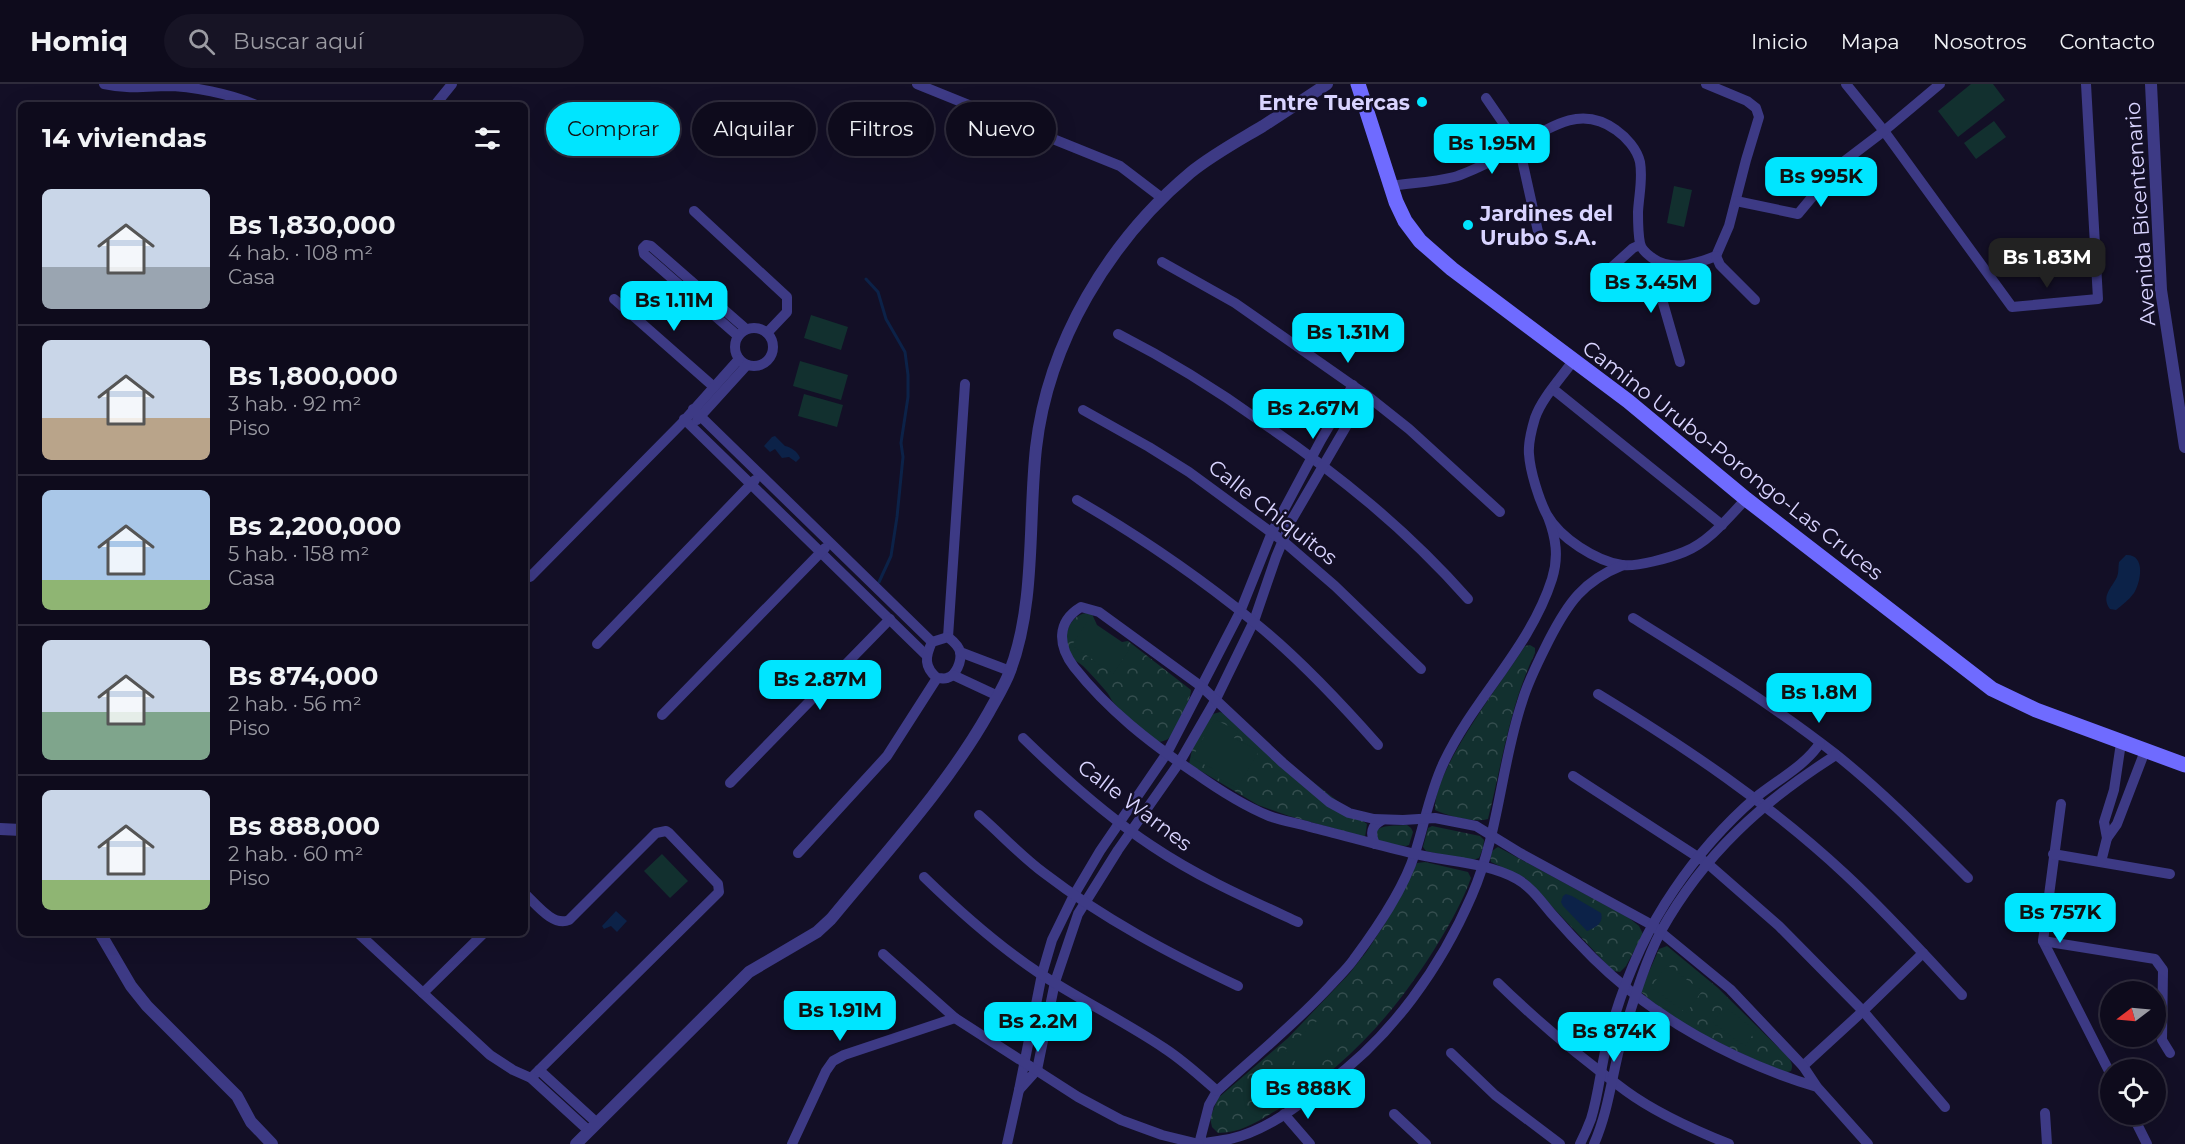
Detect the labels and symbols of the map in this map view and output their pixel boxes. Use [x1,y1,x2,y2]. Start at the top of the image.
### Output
place label: Entre Tuercas [1258,90,1410,115]
marker: Entre Tuercas [1415,95,1429,109]
street label: Avenida Bicentenario [2120,101,2160,327]
pin: Bs 1.95M [1430,124,1554,175]
pin: Bs 995K [1766,157,1876,208]
place label: Jardines del Urubo S.A. [1479,201,1613,250]
marker: Jardines del Urubo S.A. [1461,218,1475,232]
pin: Bs 1.83M [1985,238,2109,289]
pin: Bs 3.45M [1589,263,1713,314]
pin: Bs 1.11M [612,281,736,332]
pin: Bs 1.31M [1286,313,1410,364]
street label: Camino Urubo-Porongo-Las Cruces [1578,335,1888,585]
pin: Bs 2.67M [1251,389,1375,440]
street label: Calle Chiquitos [1204,454,1342,570]
pin: Bs 2.87M [758,660,882,711]
pin: Bs 1.8M [1764,673,1874,724]
street label: Calle Warnes [1073,754,1197,856]
pin: Bs 757K [2005,893,2115,944]
north arrow [2100,981,2166,1047]
pin: Bs 1.91M [778,991,902,1042]
pin: Bs 2.2M [983,1002,1093,1053]
pin: Bs 874K [1559,1012,1669,1063]
pin: Bs 888K [1253,1069,1363,1120]

